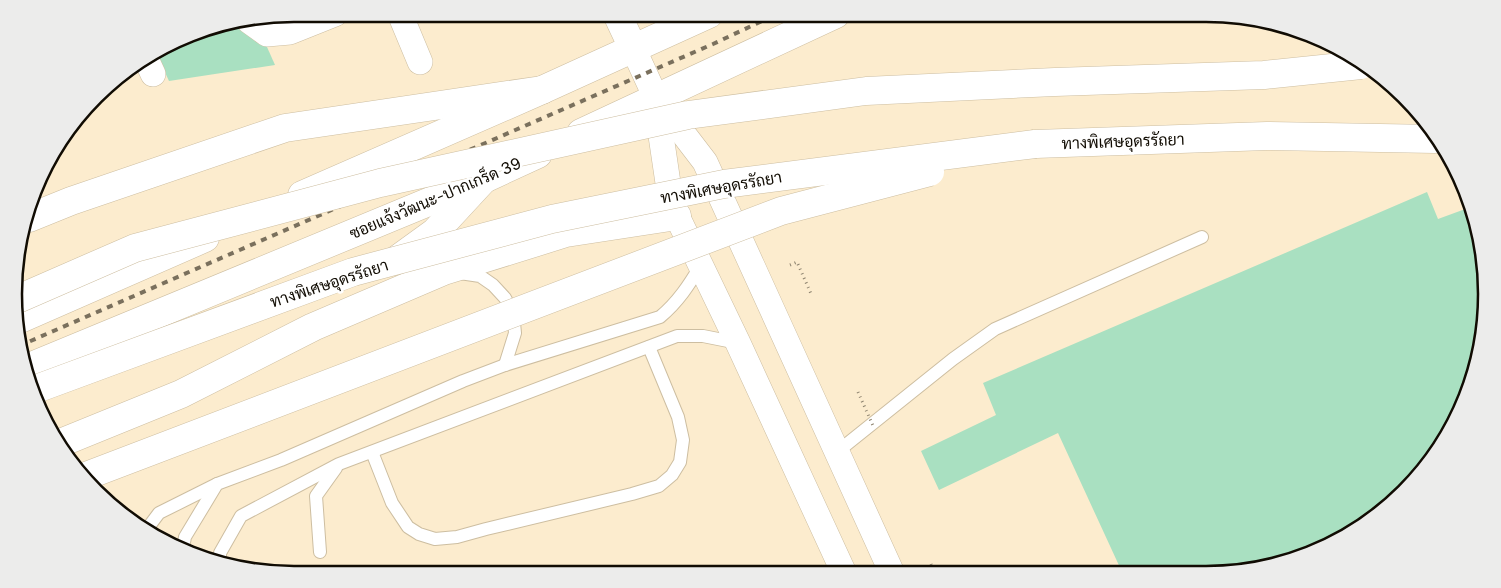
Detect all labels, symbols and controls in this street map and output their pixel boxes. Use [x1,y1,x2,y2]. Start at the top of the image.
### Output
street label: ทางพิเศษอุดรรัถยา [1061,129,1185,155]
street label: ซอยแจ้งวัฒนะ-ปากเกร็ด 39 [345,150,524,243]
street label: ทางพิเศษอุดรรัถยา [659,166,784,210]
street label: ทางพิเศษอุดรรัถยา [267,254,391,313]

